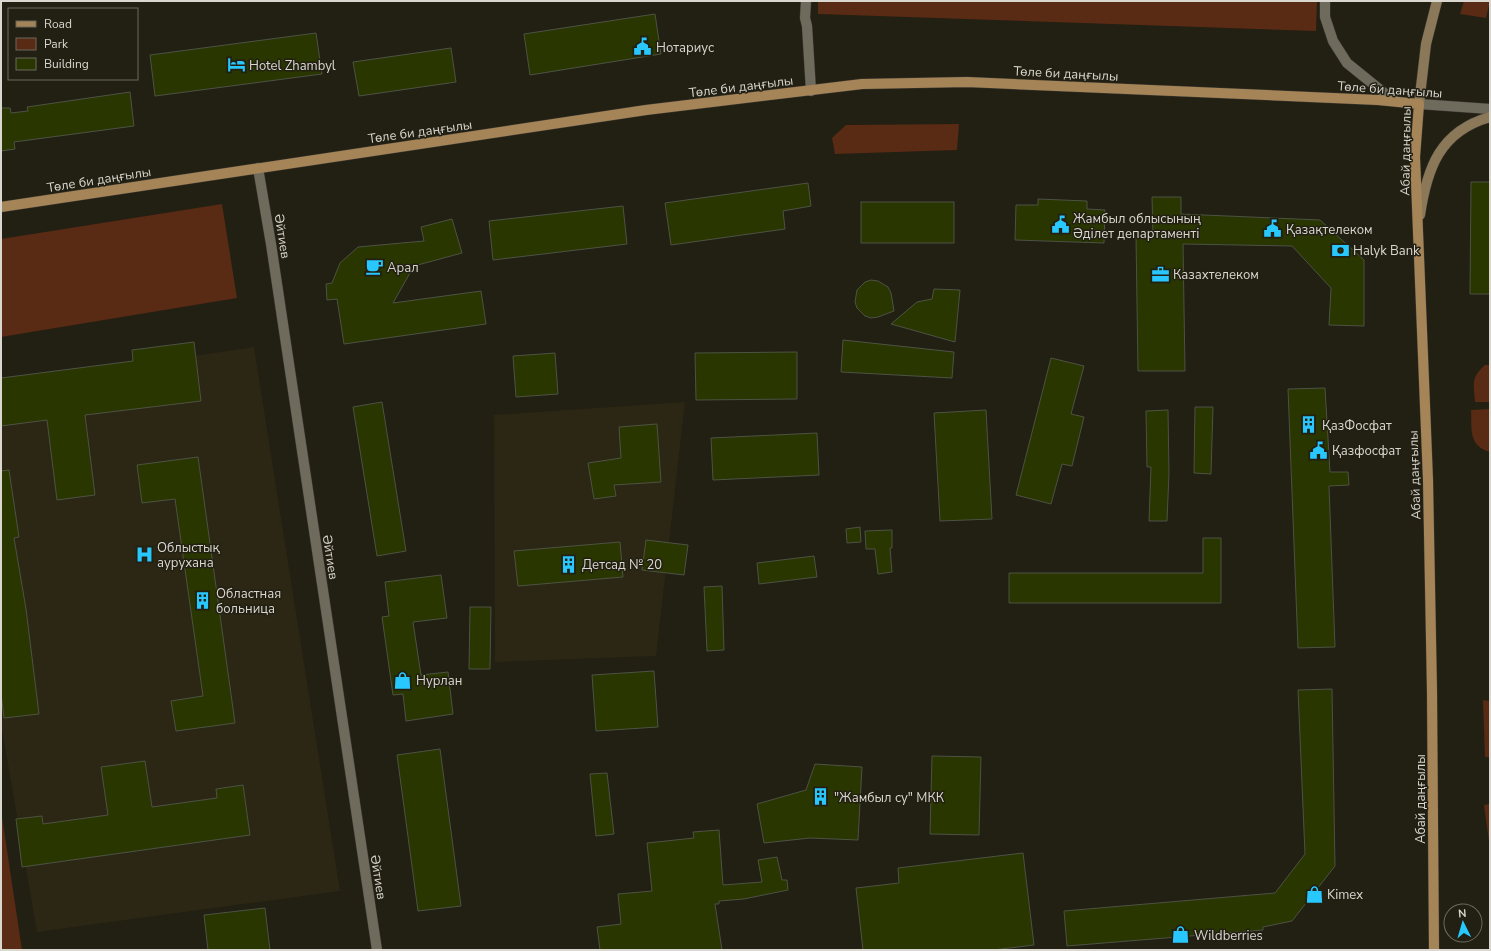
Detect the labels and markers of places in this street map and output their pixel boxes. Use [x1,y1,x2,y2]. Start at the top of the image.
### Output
public building icon: Нотариус [633,37,653,57]
place label: Нотариус [656,39,714,57]
hotel icon: Hotel Zhambyl [226,55,246,75]
place label: Hotel Zhambyl [249,57,336,75]
place label: Жамбыл облысының Әділет департаменті [1073,210,1201,243]
public building icon: Жамбыл облысының Әділет департаменті [1050,215,1070,235]
public building icon: Қазақтелеком [1263,219,1283,239]
place label: Қазақтелеком [1286,221,1373,239]
bank icon: Halyk Bank [1330,240,1350,260]
place label: Halyk Bank [1353,242,1420,260]
cafe icon: Арал [364,257,384,277]
place label: Арал [387,259,419,277]
office icon: Казахтелеком [1150,264,1170,284]
place label: Казахтелеком [1173,266,1259,284]
building icon: ҚазФосфат [1299,415,1319,435]
place label: ҚазФосфат [1322,417,1392,435]
public building icon: Қазфосфат [1309,440,1329,460]
place label: Қазфосфат [1332,442,1401,460]
place label: Облыстық аурухана [157,539,221,572]
hospital icon: Облыстық аурухана [134,544,154,564]
building icon: Детсад № 20 [559,554,579,574]
place label: Детсад № 20 [582,556,662,574]
place label: Областная больница [216,585,281,618]
building icon: Областная больница [193,590,213,610]
shop icon: Нурлан [393,670,413,690]
place label: Нурлан [416,672,462,690]
building icon: "Жамбыл су" МКК [811,787,831,807]
place label: "Жамбыл су" МКК [834,789,945,807]
shop icon: Kimex [1304,884,1324,904]
place label: Kimex [1327,886,1363,904]
shop icon: Wildberries [1171,925,1191,945]
place label: Wildberries [1194,927,1263,945]

